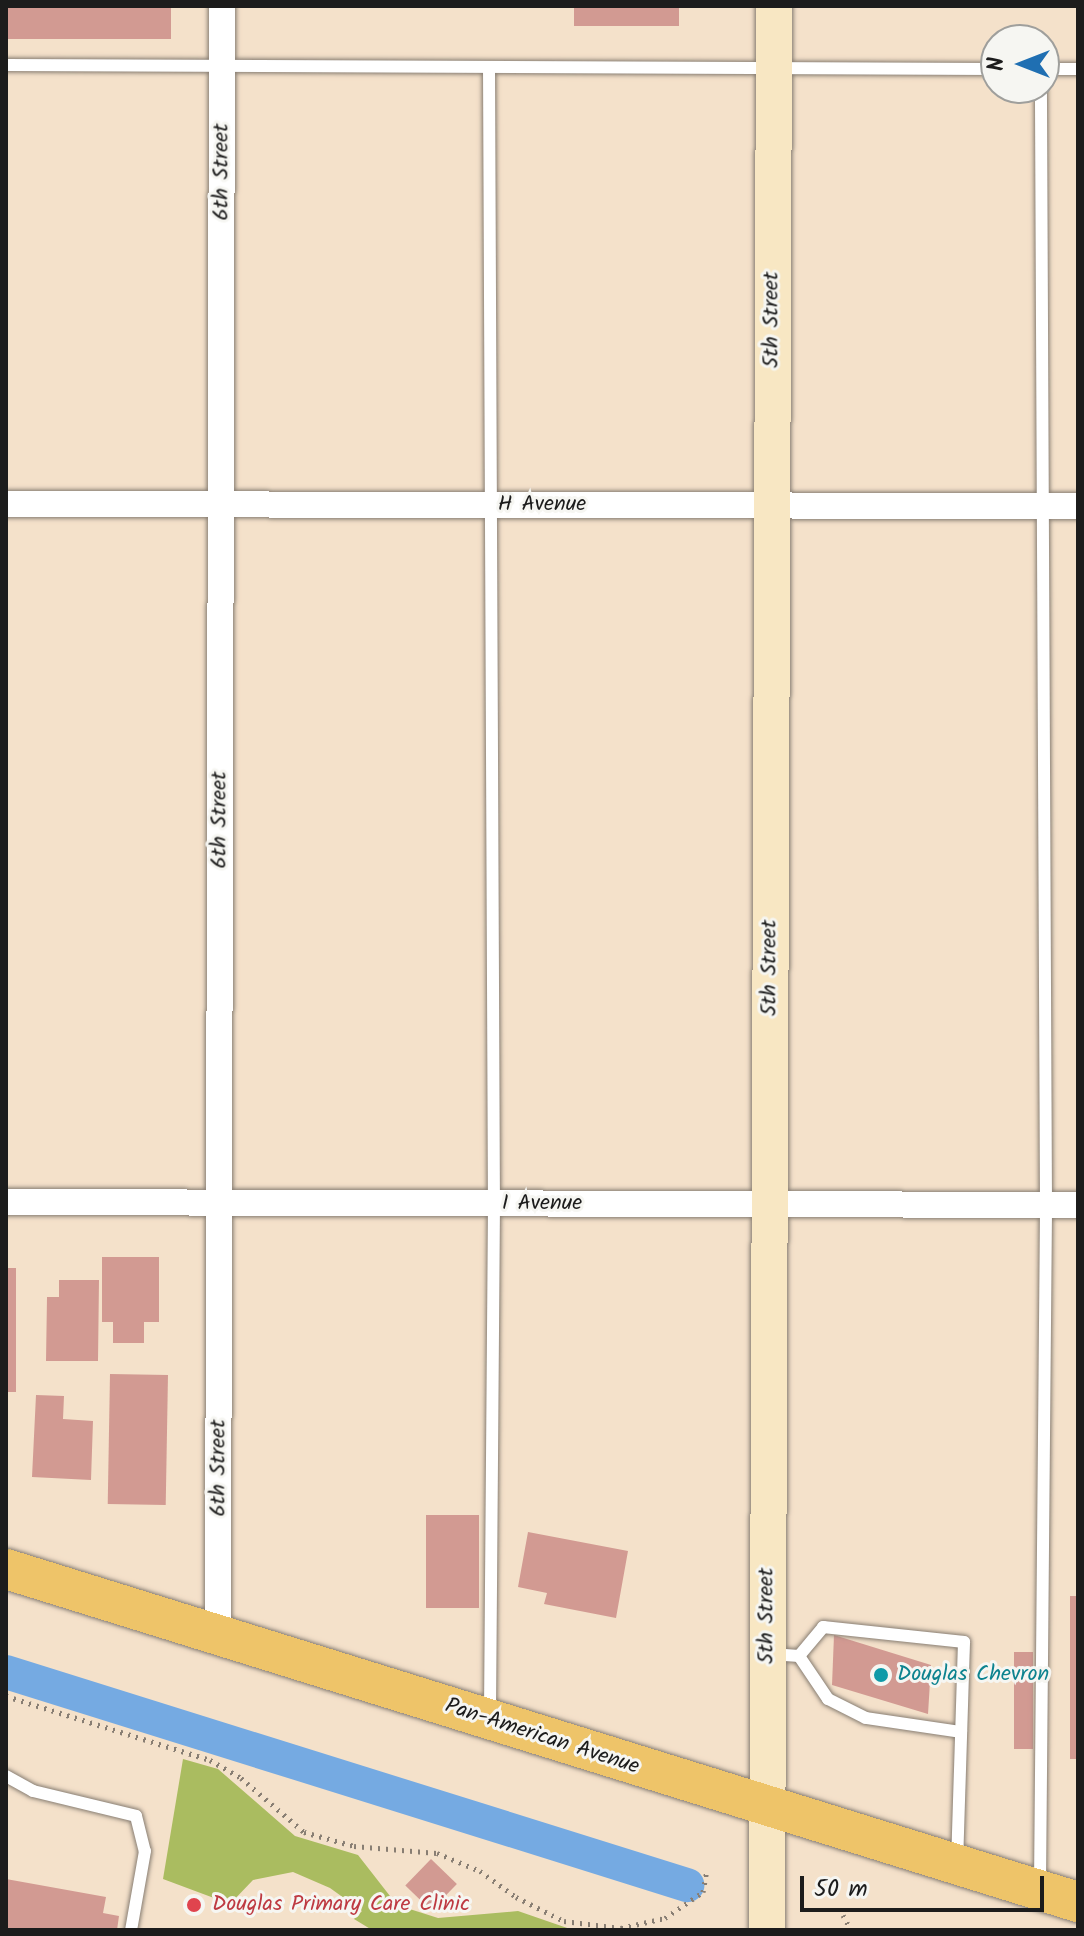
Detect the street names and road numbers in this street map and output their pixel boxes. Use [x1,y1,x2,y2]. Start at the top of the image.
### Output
street label: 6th Street [209,123,235,221]
street label: 5th Street [759,272,785,368]
street label: H Avenue [498,492,586,518]
street label: 6th Street [207,771,233,869]
street label: 5th Street [757,920,783,1016]
street label: I Avenue [502,1191,582,1217]
street label: 6th Street [206,1419,232,1517]
street label: 5th Street [754,1568,780,1664]
street label: Pan-American Avenue [441,1693,643,1781]

